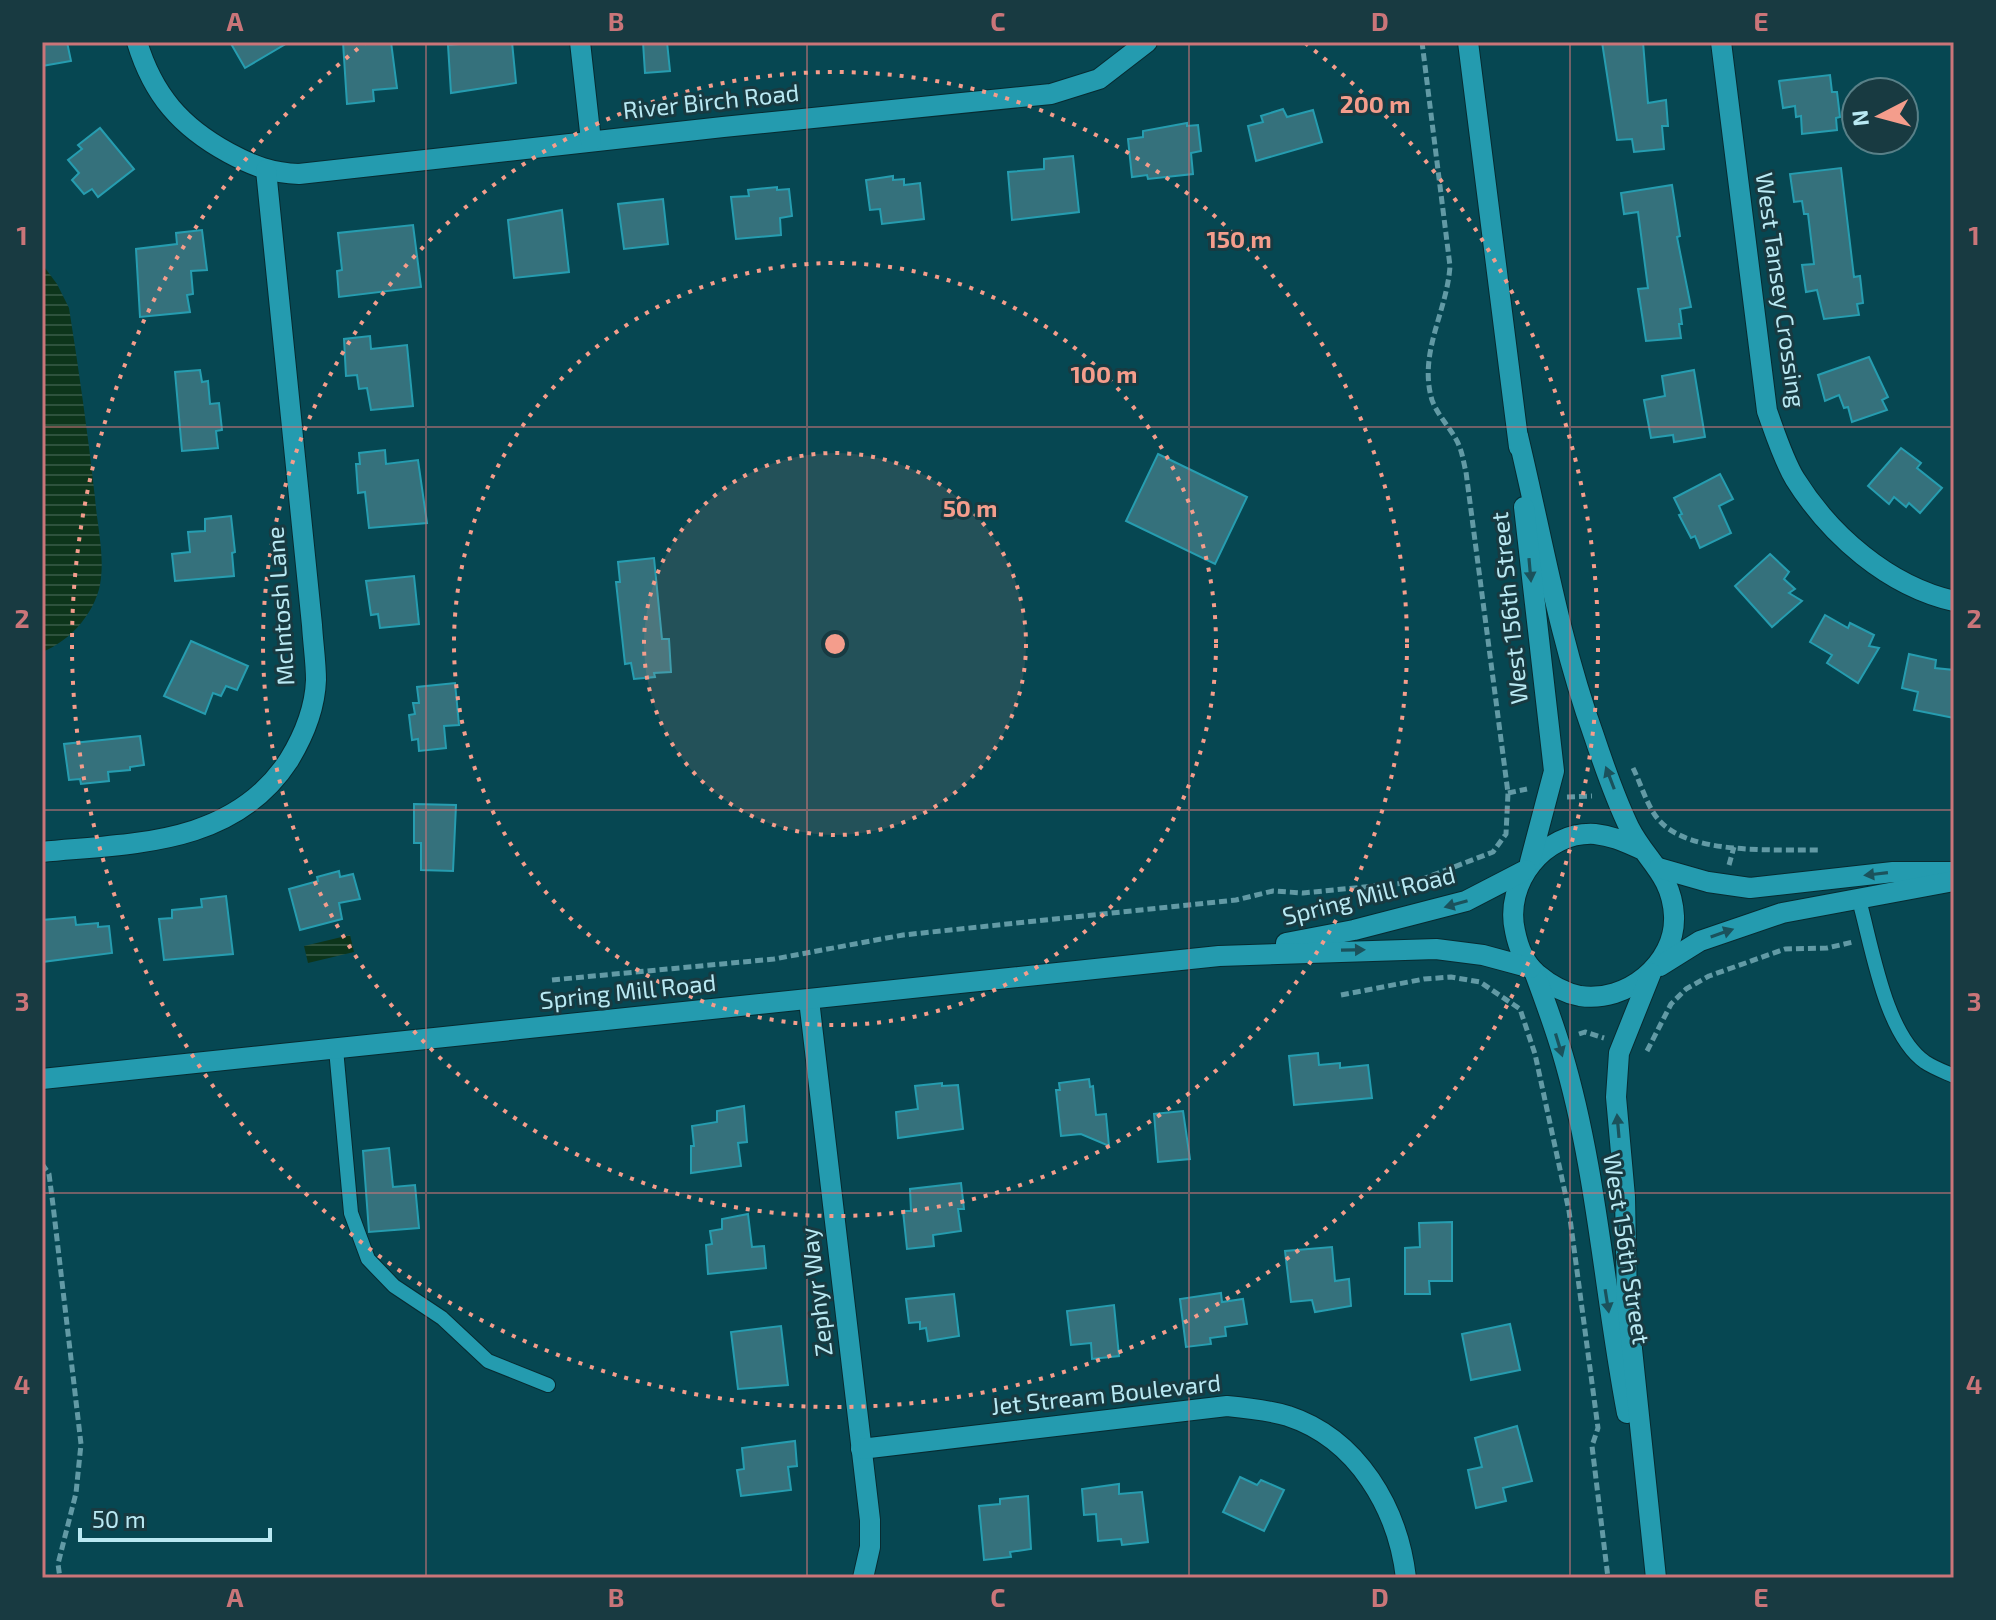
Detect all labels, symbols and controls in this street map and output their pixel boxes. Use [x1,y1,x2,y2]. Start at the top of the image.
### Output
text: A [227,5,244,36]
text: B [608,5,624,36]
text: C [990,5,1006,36]
text: D [1371,5,1389,36]
text: E [1753,5,1769,36]
north arrow [1840,76,1920,156]
street label: River Birch Road [621,77,800,124]
text: 200 m [1340,89,1410,118]
text: N [1845,109,1873,127]
street label: West Tansey Crossing [1751,170,1812,409]
text: 1 [16,219,28,250]
text: 1 [1968,219,1980,250]
text: 150 m [1206,224,1272,253]
text: 100 m [1071,359,1137,388]
text: 50 m [943,493,997,522]
street label: West 156th Street [1484,511,1533,706]
street label: McIntosh Lane [259,525,300,687]
one-way arrow [1523,558,1536,583]
text: 2 [14,602,30,633]
text: 2 [1966,602,1982,633]
centre of rings [821,630,849,658]
one-way arrow [1603,766,1616,790]
street label: Spring Mill Road [1279,859,1458,930]
one-way arrow [1863,867,1888,880]
one-way arrow [1443,898,1468,910]
one-way arrow [1710,927,1734,939]
one-way arrow [1341,944,1366,957]
street label: Spring Mill Road [538,967,717,1014]
text: 3 [15,985,29,1016]
text: 3 [1967,985,1981,1016]
one-way arrow [1554,1034,1566,1058]
one-way arrow [1612,1113,1625,1138]
street label: West 156th Street [1598,1151,1657,1346]
street label: Zephyr Way [793,1226,838,1358]
one-way arrow [1601,1288,1614,1313]
street label: Jet Stream Boulevard [990,1367,1222,1420]
text: 4 [14,1368,30,1399]
text: 4 [1966,1368,1982,1399]
scale bar [80,1492,270,1542]
text: 50 m [92,1504,146,1533]
text: A [227,1581,244,1612]
text: B [608,1581,624,1612]
text: C [990,1581,1006,1612]
text: D [1371,1581,1389,1612]
text: E [1753,1581,1769,1612]

